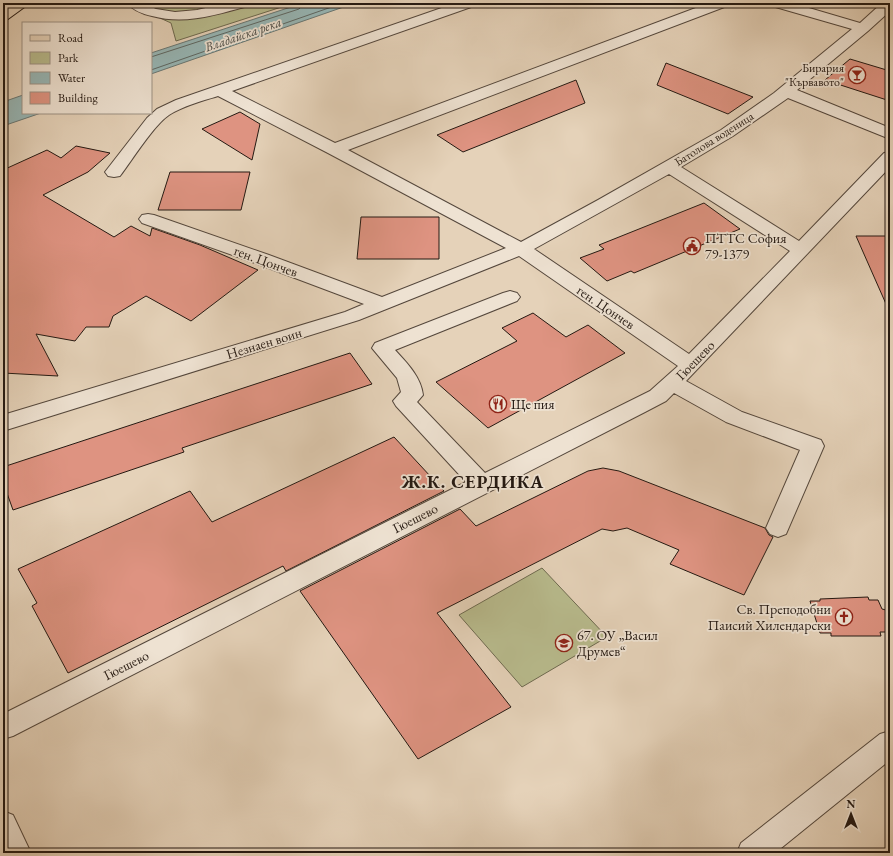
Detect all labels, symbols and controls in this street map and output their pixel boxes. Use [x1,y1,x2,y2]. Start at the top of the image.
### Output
water label: Владайска река [202,13,284,56]
legend [22,22,152,114]
text: Road [58,30,84,46]
text: Park [58,50,79,66]
place label: Бирария "Кървавото" [785,60,845,90]
bar icon: Бирария "Кървавото" [847,65,867,85]
text: Water [58,70,85,86]
text: Building [58,90,99,106]
street label: Батолова воденица [671,108,757,170]
place label: ПТТС София 79-1379 [705,229,787,263]
public building icon: ПТТС София 79-1379 [682,236,702,256]
street label: ген. Цончев [232,241,300,281]
street label: ген. Цончев [573,281,639,333]
street label: Незнаен воин [224,323,304,363]
street label: Гюешево [672,336,718,384]
restaurant icon: Ще пия [488,394,508,414]
place label: Ще пия [511,395,554,413]
district label: Ж.К. СЕРДИКА [401,470,544,493]
street label: Гюешево [389,499,441,537]
place label: Св. Преподобни Паисий Хилендарски [708,600,832,634]
church icon: Св. Преподобни Паисий Хилендарски [834,607,854,627]
place label: 67. ОУ „Васил Друмев“ [577,626,658,660]
school or university icon: 67. ОУ „Васил Друмев“ [554,633,574,653]
street label: Гюешево [100,646,152,684]
north arrow [831,794,871,834]
text: N [847,797,856,811]

